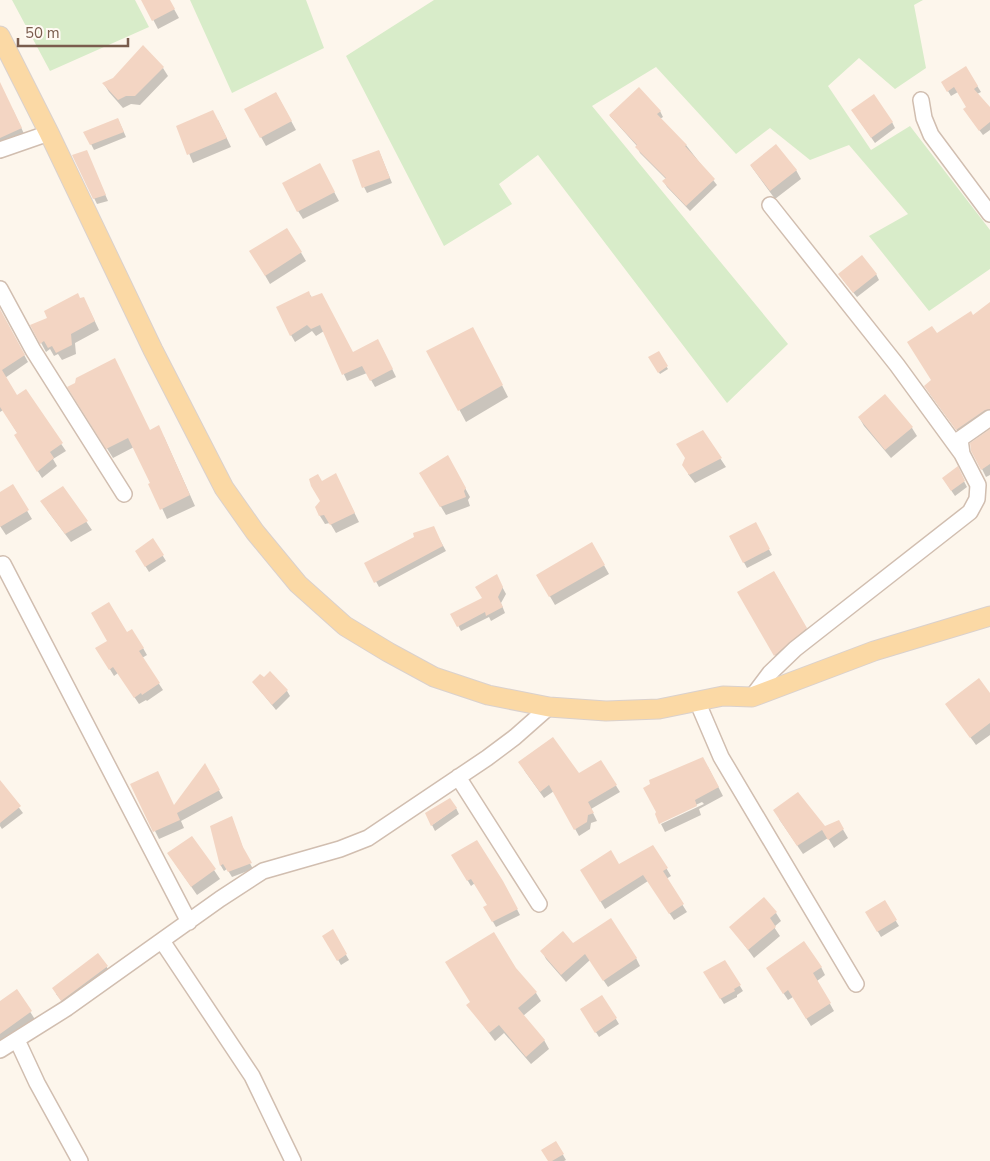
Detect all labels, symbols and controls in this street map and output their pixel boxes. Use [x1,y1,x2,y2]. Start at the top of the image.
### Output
scale bar [18,15,128,47]
text: 50 m [25,23,60,43]

